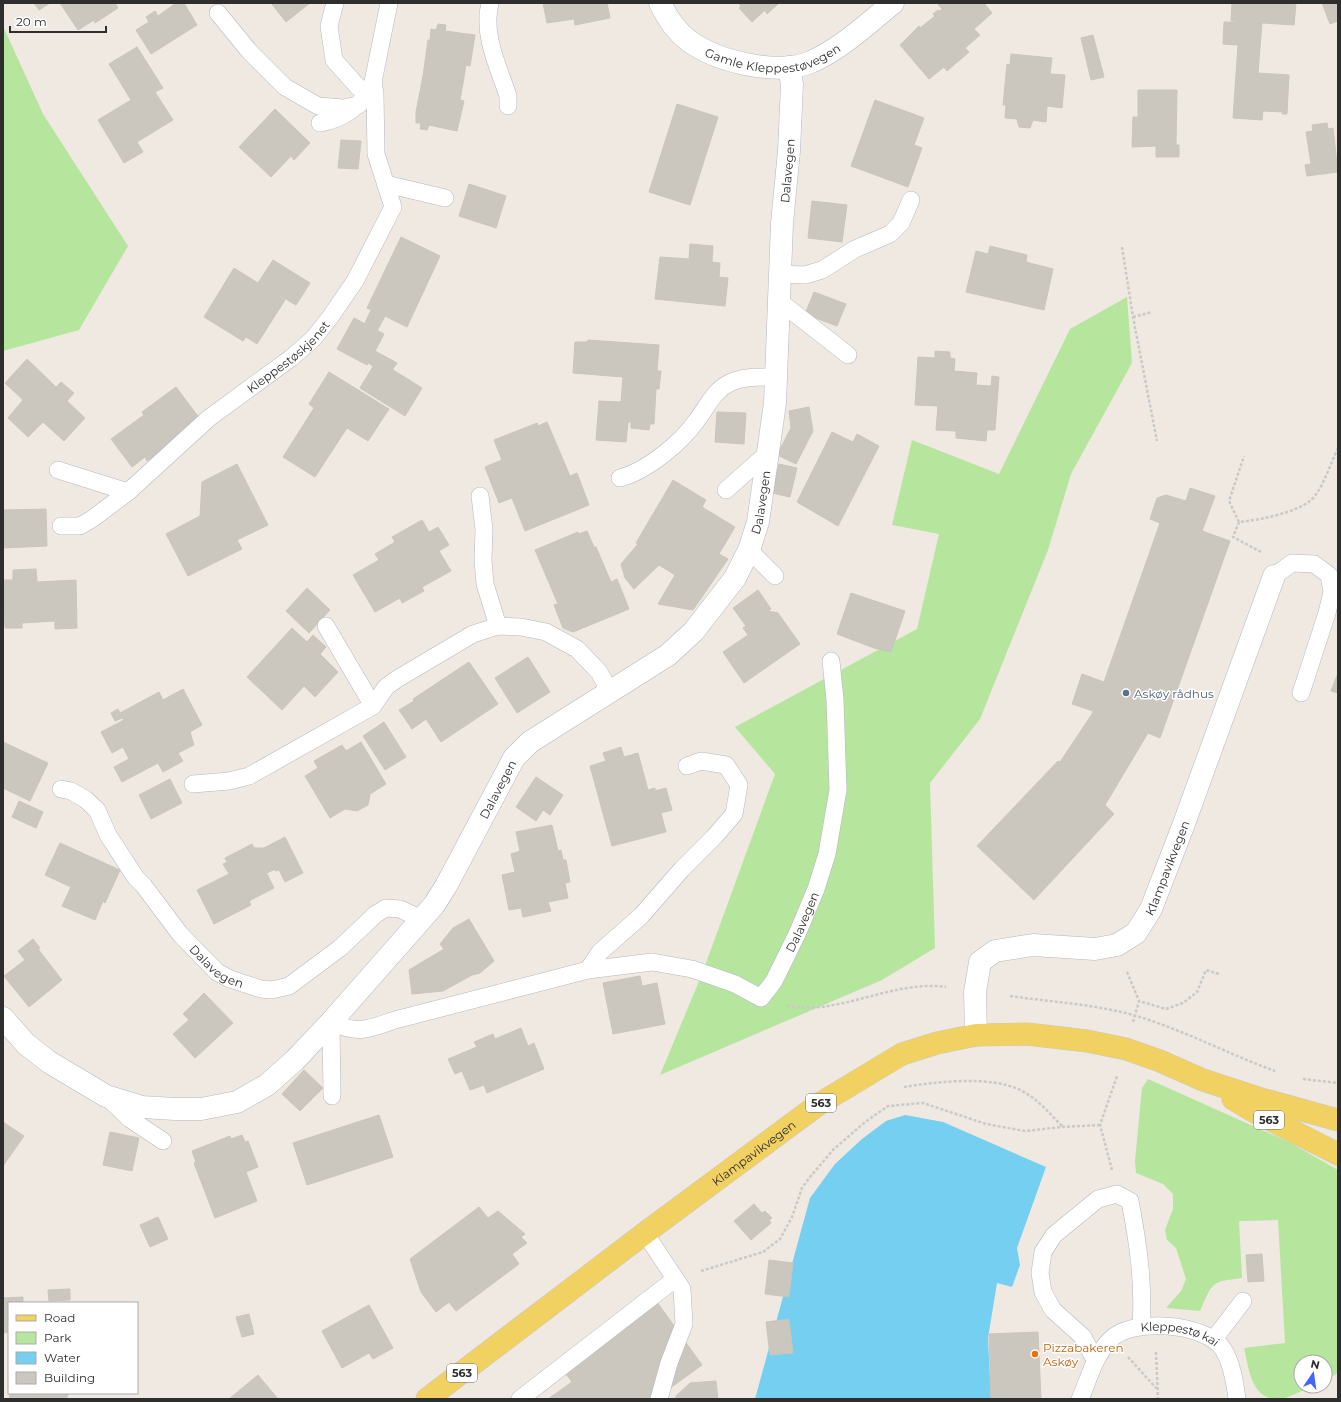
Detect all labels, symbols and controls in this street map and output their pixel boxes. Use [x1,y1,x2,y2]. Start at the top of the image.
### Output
scale bar [10,8,106,34]
text: 20 m [16,14,47,29]
street label: Gamle Kleppestøvegen [702,35,842,55]
text: Gamle Kleppestøvegen [703,40,843,75]
street label: Dalavegen [776,138,797,204]
street label: Kleppestøskjenet [244,317,332,396]
street label: Dalavegen [747,469,773,536]
place label: Askøy rådhus [1134,686,1214,701]
marker: Askøy rådhus [1121,688,1131,698]
street label: Dalavegen [476,757,519,821]
street label: Klampavikvegen [1141,818,1192,918]
street label: Dalavegen [782,889,822,954]
street label: Dalavegen [187,941,245,990]
road number: 563 [806,1094,836,1112]
road number: 563 [1254,1111,1284,1129]
street label: Klampavikvegen [709,1117,798,1189]
legend [8,1302,138,1394]
text: Road [44,1310,75,1325]
street label: Kleppestø kai [1140,1318,1223,1349]
text: Park [44,1330,72,1345]
place label: Pizzabakeren Askøy [1043,1340,1124,1369]
marker: Pizzabakeren Askøy [1030,1349,1040,1359]
text: Water [44,1350,81,1365]
north arrow [1293,1354,1333,1394]
text: N [1309,1356,1321,1372]
road number: 563 [447,1364,477,1382]
text: Building [44,1370,95,1385]

